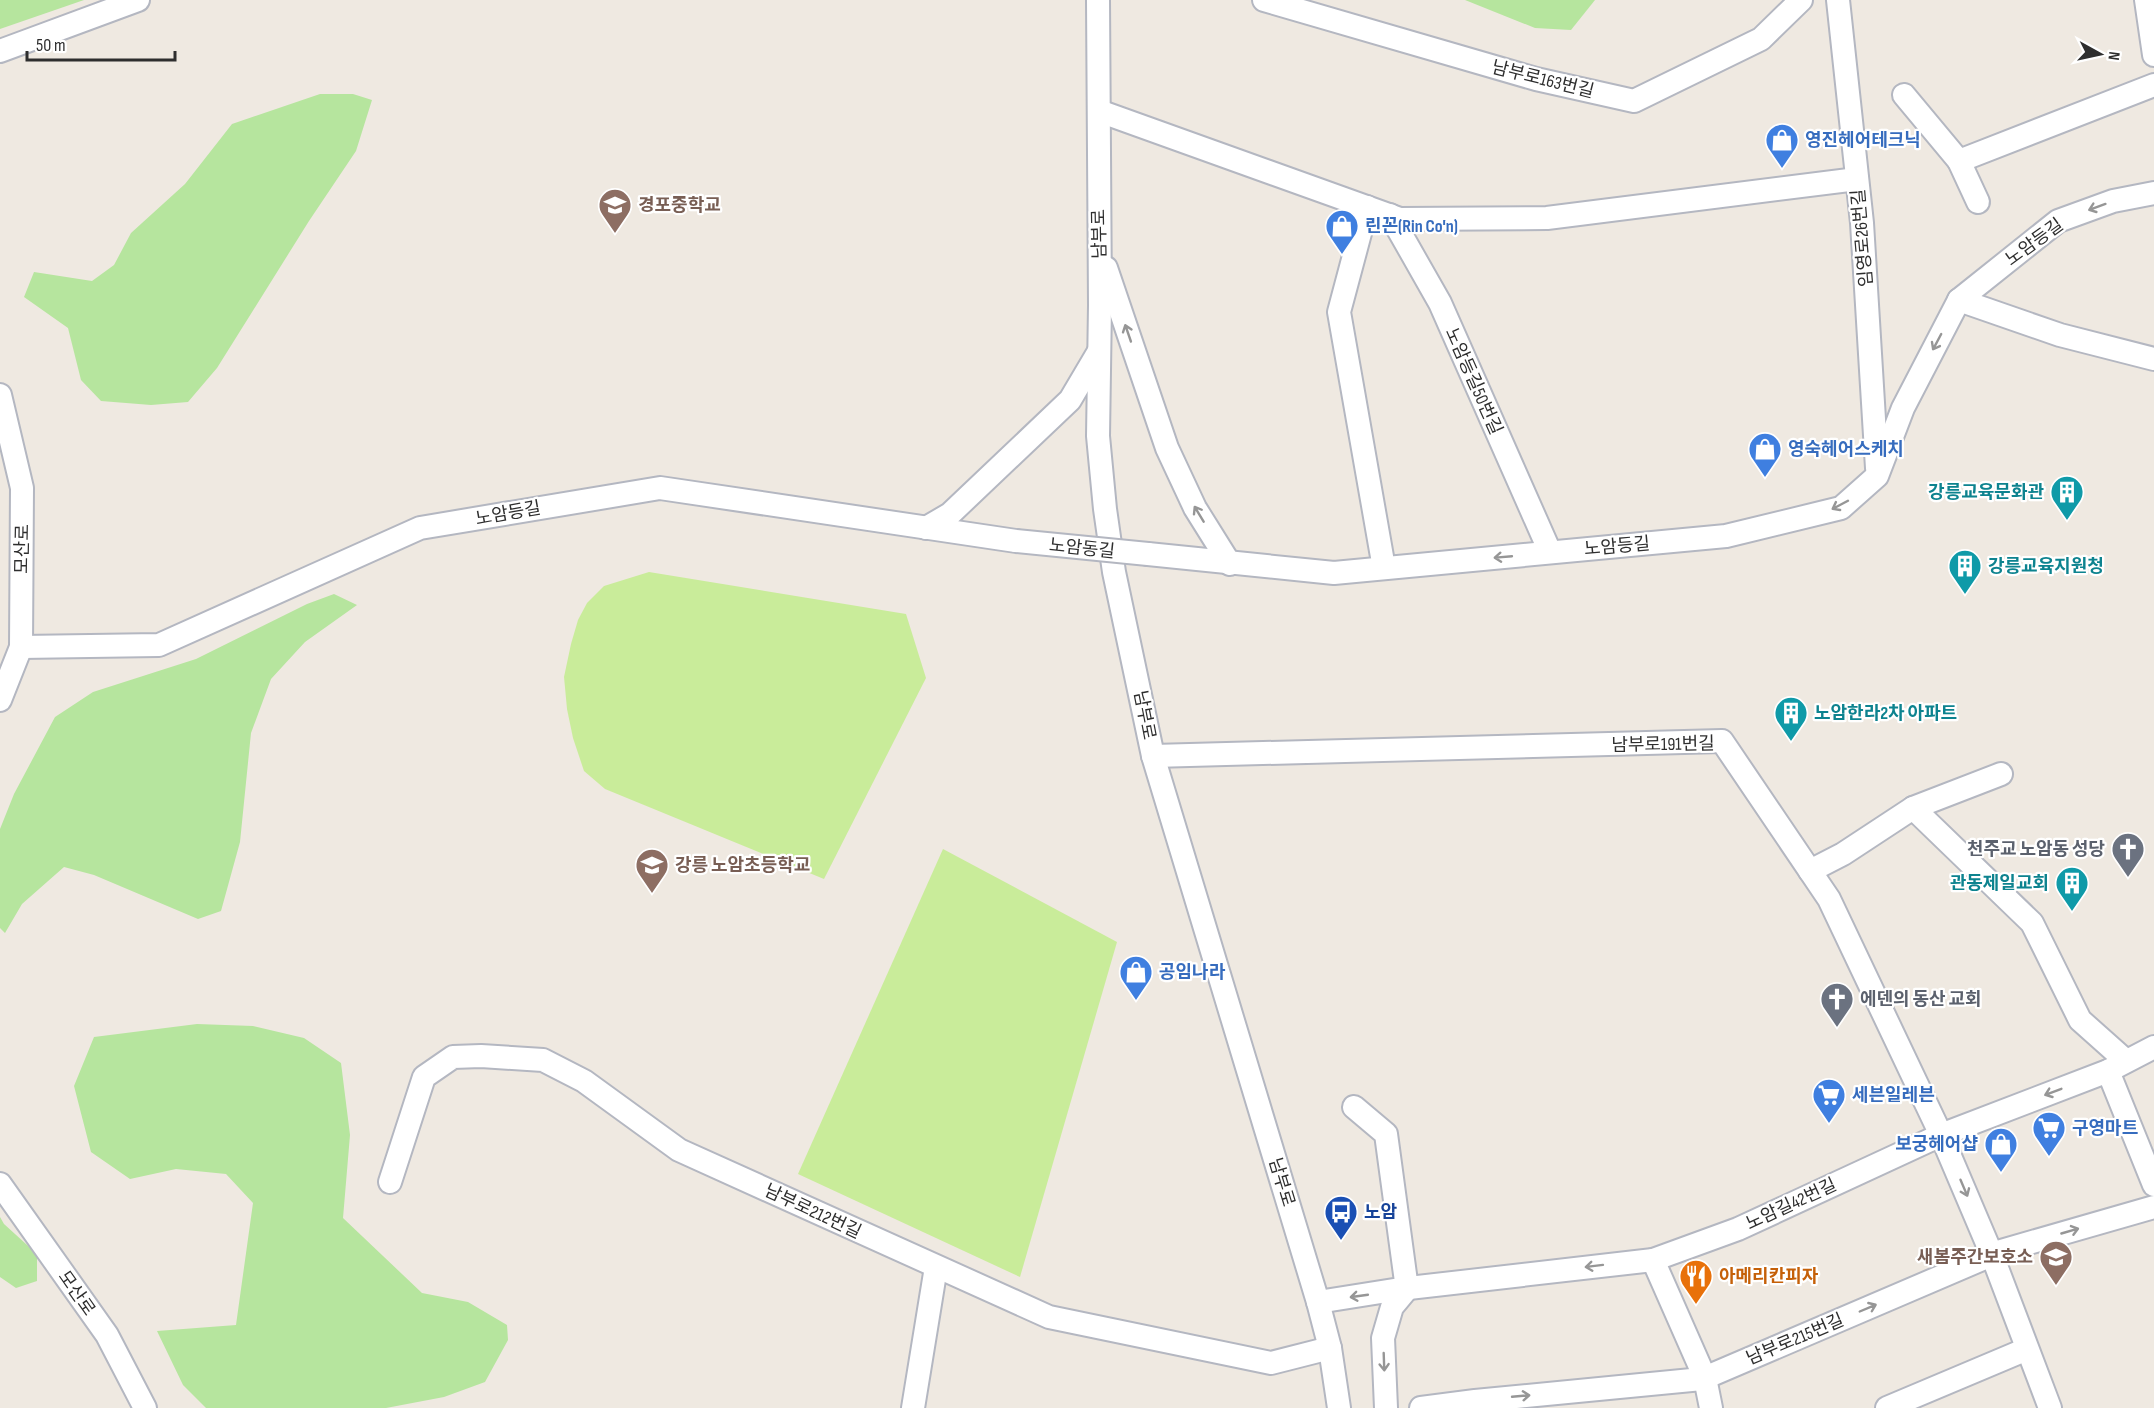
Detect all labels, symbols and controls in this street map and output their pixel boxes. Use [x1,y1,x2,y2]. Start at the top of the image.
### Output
scale bar [27,24,176,62]
north arrow [2070,24,2130,84]
text: 50 m [36,35,66,56]
text: N [2103,50,2123,61]
street label: 남부로163번길 [1490,57,1596,102]
shop icon: 영진헤어테크닉 [1764,122,1800,169]
place label: 영진헤어테크닉 [1805,130,1921,151]
school or university icon: 경포중학교 [597,187,633,234]
street label: 임영로26번길 [1848,188,1877,288]
place label: 경포중학교 [638,195,721,216]
one-way arrow [2088,202,2107,213]
shop icon: 린꼰(Rin Co'n) [1324,208,1360,255]
street label: 남부로 [1089,209,1110,259]
street label: 노암등길 [2001,214,2067,270]
place label: 린꼰(Rin Co'n) [1365,216,1458,237]
one-way arrow [1122,324,1133,343]
street label: 노암등길50번길 [1441,325,1506,438]
one-way arrow [1931,333,1943,350]
shop icon: 영숙헤어스케치 [1747,431,1783,478]
place label: 영숙헤어스케치 [1788,439,1904,460]
building icon: 강릉교육문화관 [2049,474,2085,521]
place label: 강릉교육문화관 [1928,482,2044,503]
street label: 노암등길 [474,497,543,530]
one-way arrow [1831,500,1849,512]
one-way arrow [1193,506,1205,523]
street label: 모산로 [12,524,33,574]
street label: 노암등길 [1583,533,1651,560]
street label: 노암동길 [1048,535,1116,562]
building icon: 강릉교육지원청 [1947,548,1983,595]
one-way arrow [1494,552,1514,563]
place label: 강릉교육지원청 [1988,556,2104,577]
street label: 남부로 [1129,689,1160,741]
building icon: 노암한라2차 아파트 [1773,695,1809,742]
place label: 노암한라2차 아파트 [1814,703,1957,724]
street label: 남부로191번길 [1611,733,1715,756]
church icon: 천주교 노암동 성당 [2110,831,2146,878]
place label: 천주교 노암동 성당 [1967,839,2105,860]
school or university icon: 강릉 노암초등학교 [634,847,670,894]
place label: 강릉 노암초등학교 [675,855,810,876]
building icon: 관동제일교회 [2054,865,2090,912]
place label: 관동제일교회 [1950,873,2049,894]
shop icon: 공임나라 [1118,954,1154,1001]
place label: 공임나라 [1159,962,1226,983]
church icon: 에덴의 동산 교회 [1819,981,1855,1028]
place label: 에덴의 동산 교회 [1860,989,1982,1010]
supermarket icon: 세븐일레븐 [1811,1077,1847,1124]
place label: 세븐일레븐 [1852,1085,1935,1106]
one-way arrow [2044,1087,2063,1098]
supermarket icon: 구영마트 [2031,1110,2067,1157]
place label: 구영마트 [2072,1118,2138,1139]
shop icon: 보궁헤어샵 [1983,1126,2019,1173]
place label: 보궁헤어샵 [1895,1134,1978,1155]
street label: 남부로 [1264,1155,1299,1209]
street label: 노암길42번길 [1742,1174,1840,1235]
one-way arrow [1959,1179,1970,1197]
street label: 남부로212번길 [761,1180,864,1243]
bus stop icon: 노암 [1323,1194,1359,1241]
place label: 노암 [1364,1202,1398,1223]
one-way arrow [2060,1225,2079,1236]
school or university icon: 새봄주간보호소 [2038,1239,2074,1286]
place label: 새봄주간보호소 [1917,1247,2033,1268]
restaurant icon: 아메리칸피자 [1678,1258,1714,1305]
one-way arrow [1585,1261,1605,1272]
place label: 아메리칸피자 [1719,1266,1819,1287]
street label: 모산로 [54,1267,99,1320]
one-way arrow [1350,1290,1370,1301]
one-way arrow [1859,1302,1877,1313]
street label: 남부로215번길 [1743,1310,1847,1369]
one-way arrow [1379,1351,1390,1371]
one-way arrow [1510,1390,1530,1401]

